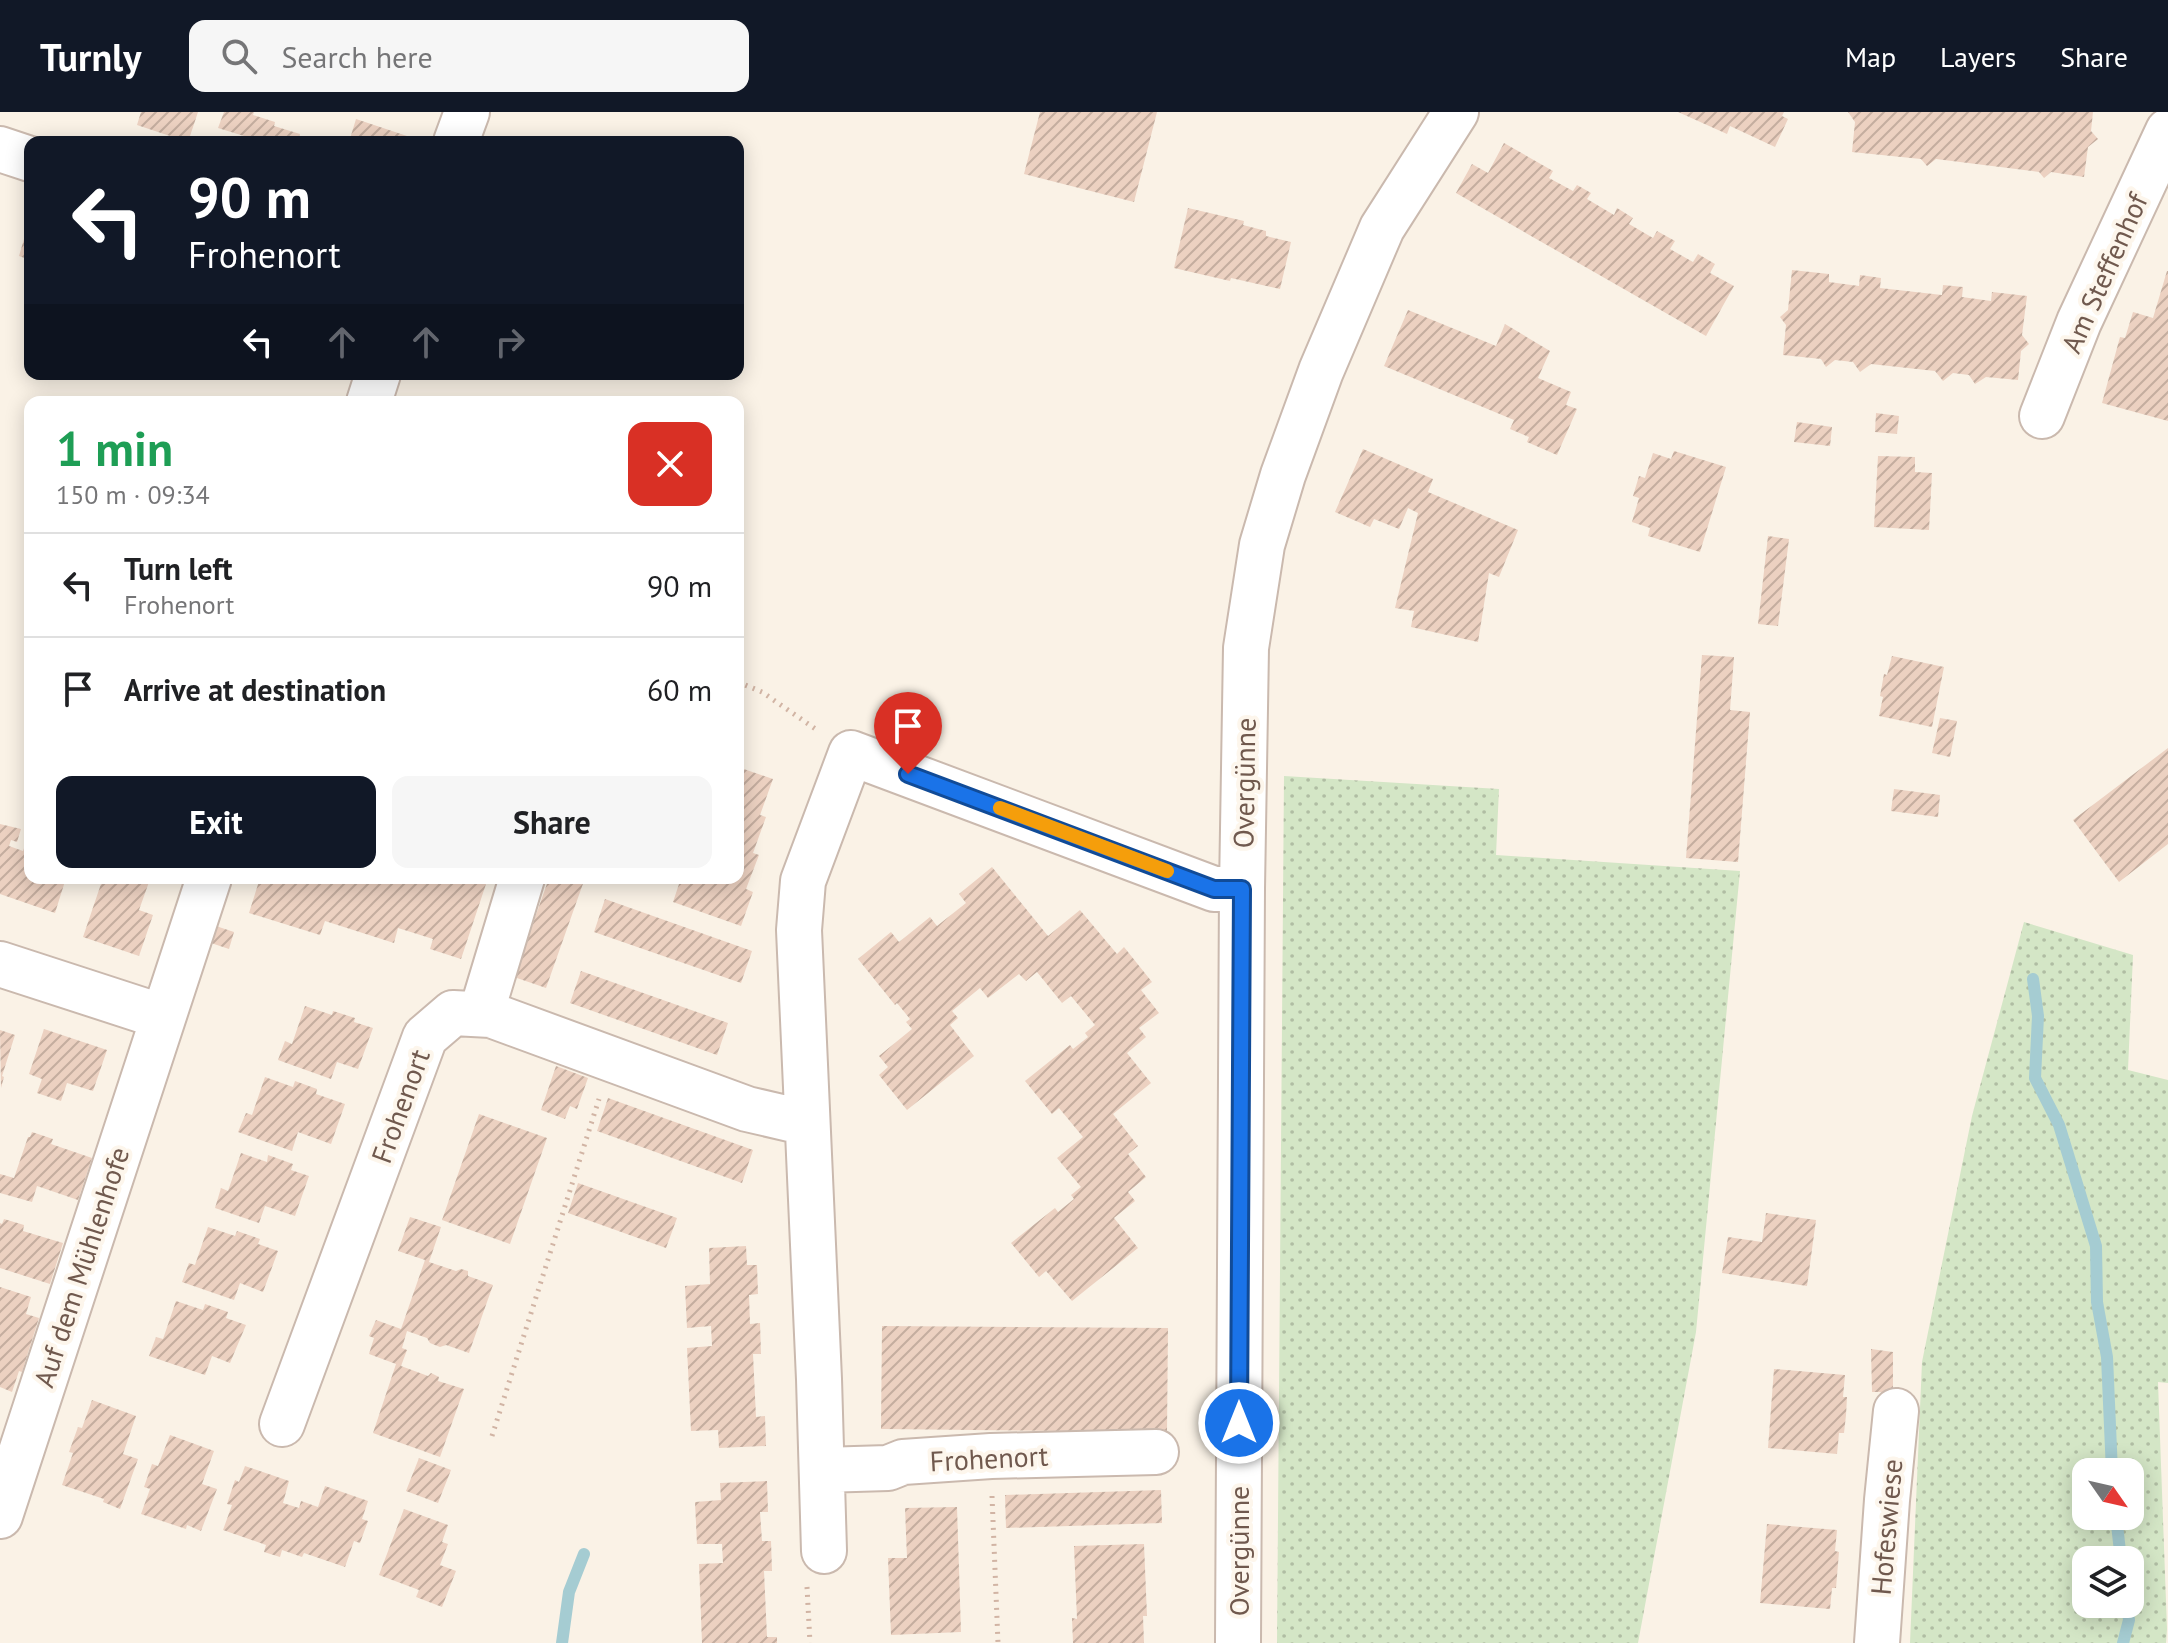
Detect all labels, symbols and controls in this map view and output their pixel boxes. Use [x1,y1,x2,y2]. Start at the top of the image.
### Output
search box [189,20,749,92]
text: Turnly [40,32,141,81]
icon: search [217,34,261,78]
text: Search here [281,37,433,76]
text: Map [1845,38,1896,75]
text: Layers [1940,38,2016,75]
text: Share [2060,38,2128,75]
text: 90 m [188,161,311,233]
icon: left [56,168,160,272]
street label: Am Steffenhof [2052,186,2156,359]
text: Frohenort [188,231,341,278]
icon: left [236,320,280,364]
icon: ahead [320,320,364,364]
icon: ahead [404,320,448,364]
icon: right [488,320,532,364]
text: 1 min [56,417,173,479]
button: close [628,422,712,506]
text: 150 m · 09:34 [56,478,210,511]
text: Turn left [124,549,232,588]
icon: left [56,563,100,607]
text: 90 m [647,566,712,605]
text: Frohenort [124,588,234,621]
icon: arrive [56,667,100,711]
text: Arrive at destination [124,670,386,709]
text: 60 m [647,670,712,709]
pin [874,692,942,774]
icon: arrive [886,704,930,748]
street label: Overgünne [1224,717,1264,849]
button: Exit [56,776,376,868]
button: Share [392,776,712,868]
street label: Frohenort [362,1043,438,1168]
street label: Auf dem Mühlenhofe [25,1142,137,1392]
position arrow [1197,1381,1281,1465]
street label: Frohenort [929,1436,1050,1480]
street label: Hofeswiese [1862,1457,1910,1597]
north arrow [2072,1458,2144,1530]
map controls [2072,1458,2144,1618]
street label: Overgünne [1220,1486,1257,1616]
button: layers [2072,1546,2144,1618]

